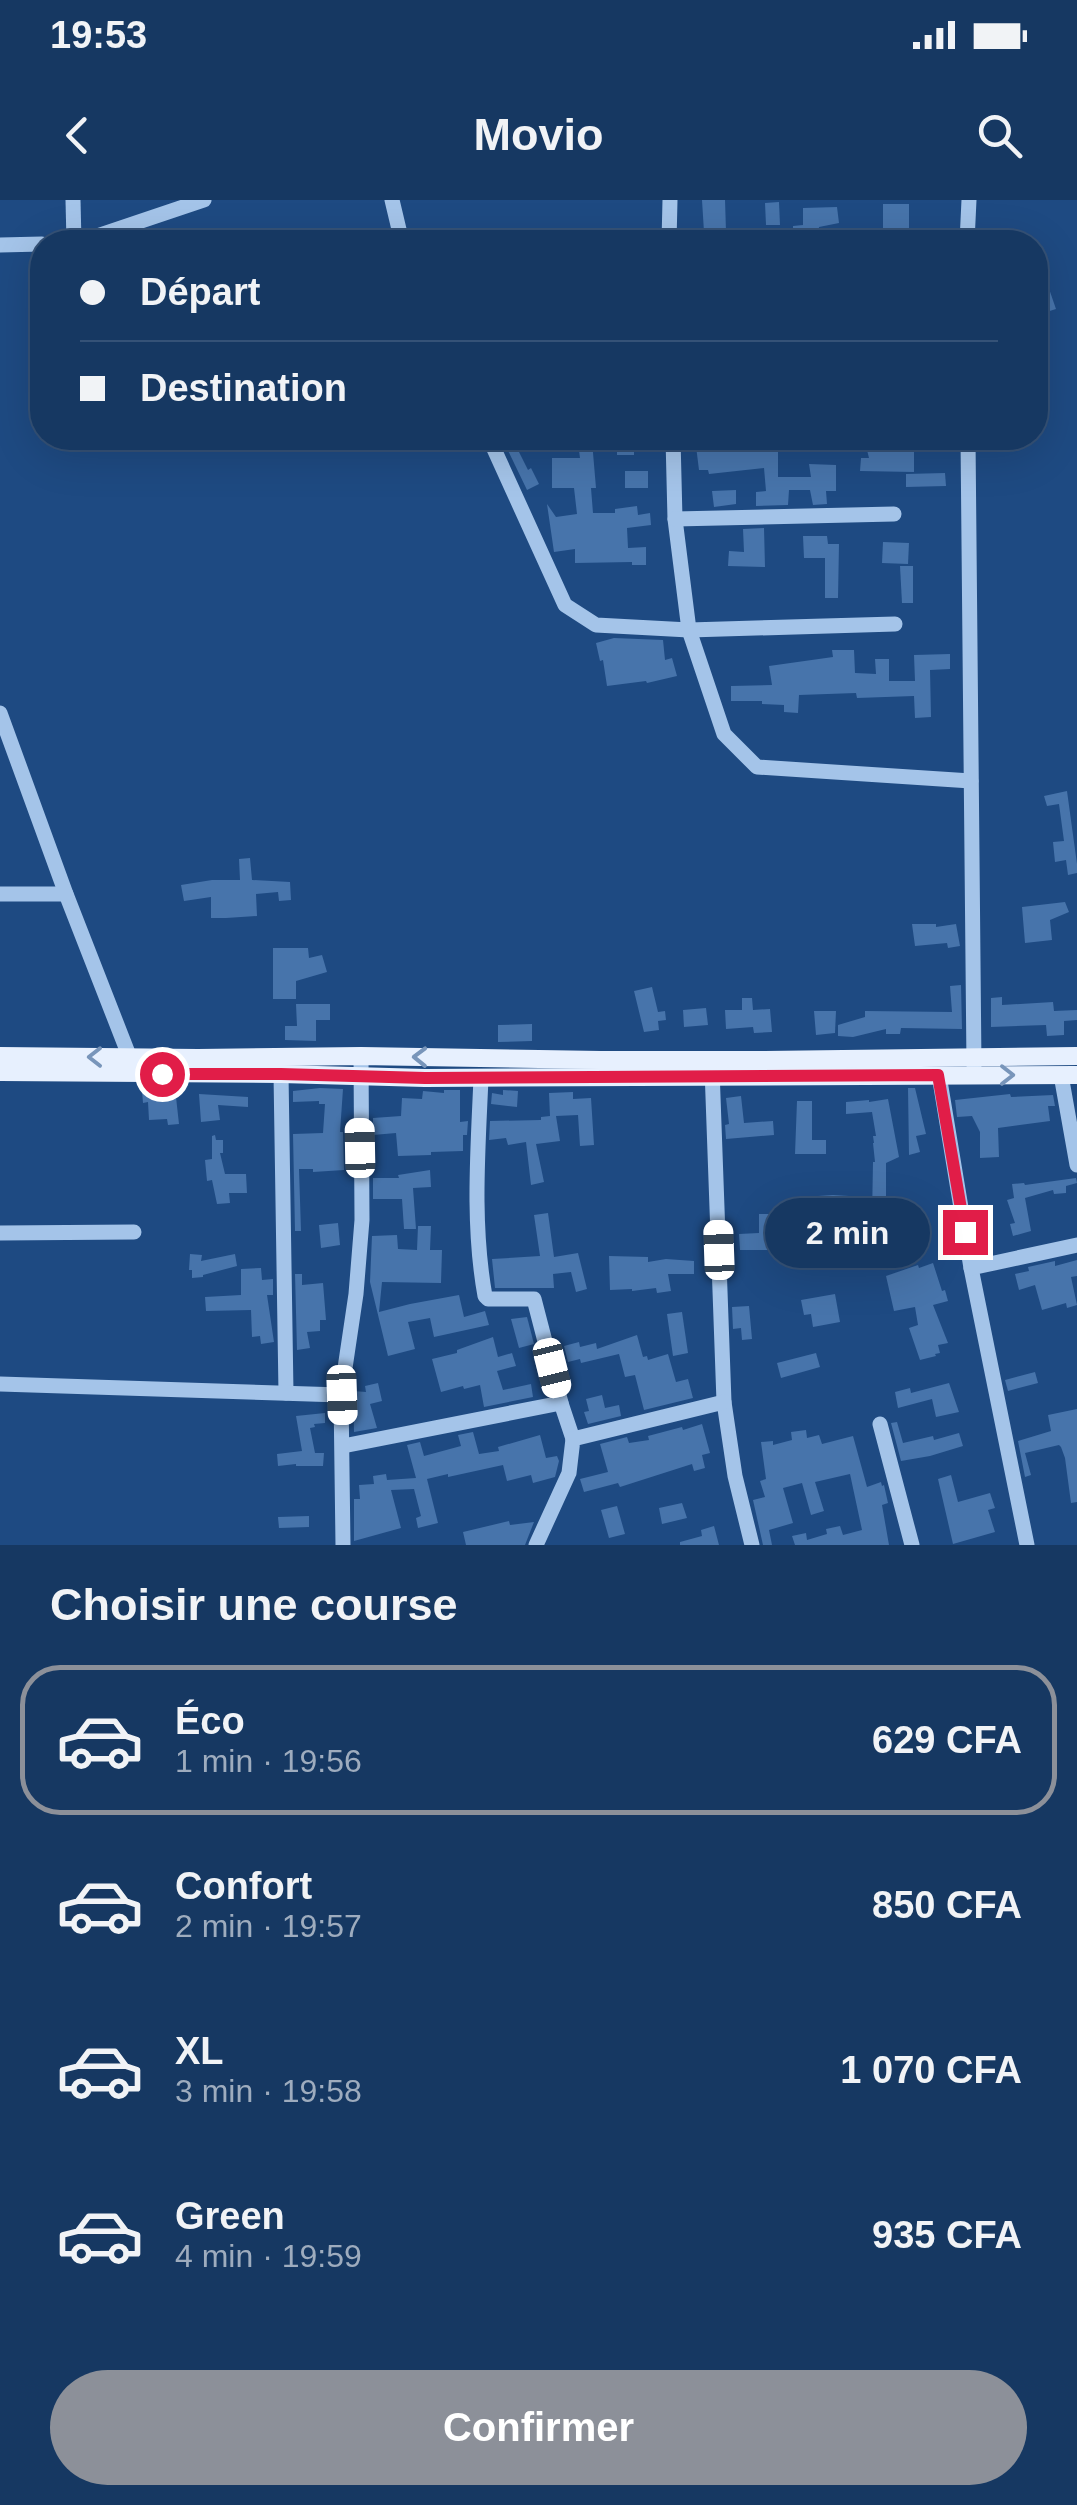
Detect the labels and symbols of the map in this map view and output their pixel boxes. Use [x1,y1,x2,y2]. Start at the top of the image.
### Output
one-way arrow [86,1046,102,1068]
one-way arrow [411,1046,426,1068]
route start [140,1052,185,1097]
one-way arrow [1000,1064,1016,1086]
car [344,1118,376,1178]
callout: 2 min [765,1197,930,1267]
route end [943,1210,988,1255]
car [703,1219,735,1281]
car [530,1335,574,1401]
car [326,1364,358,1426]

